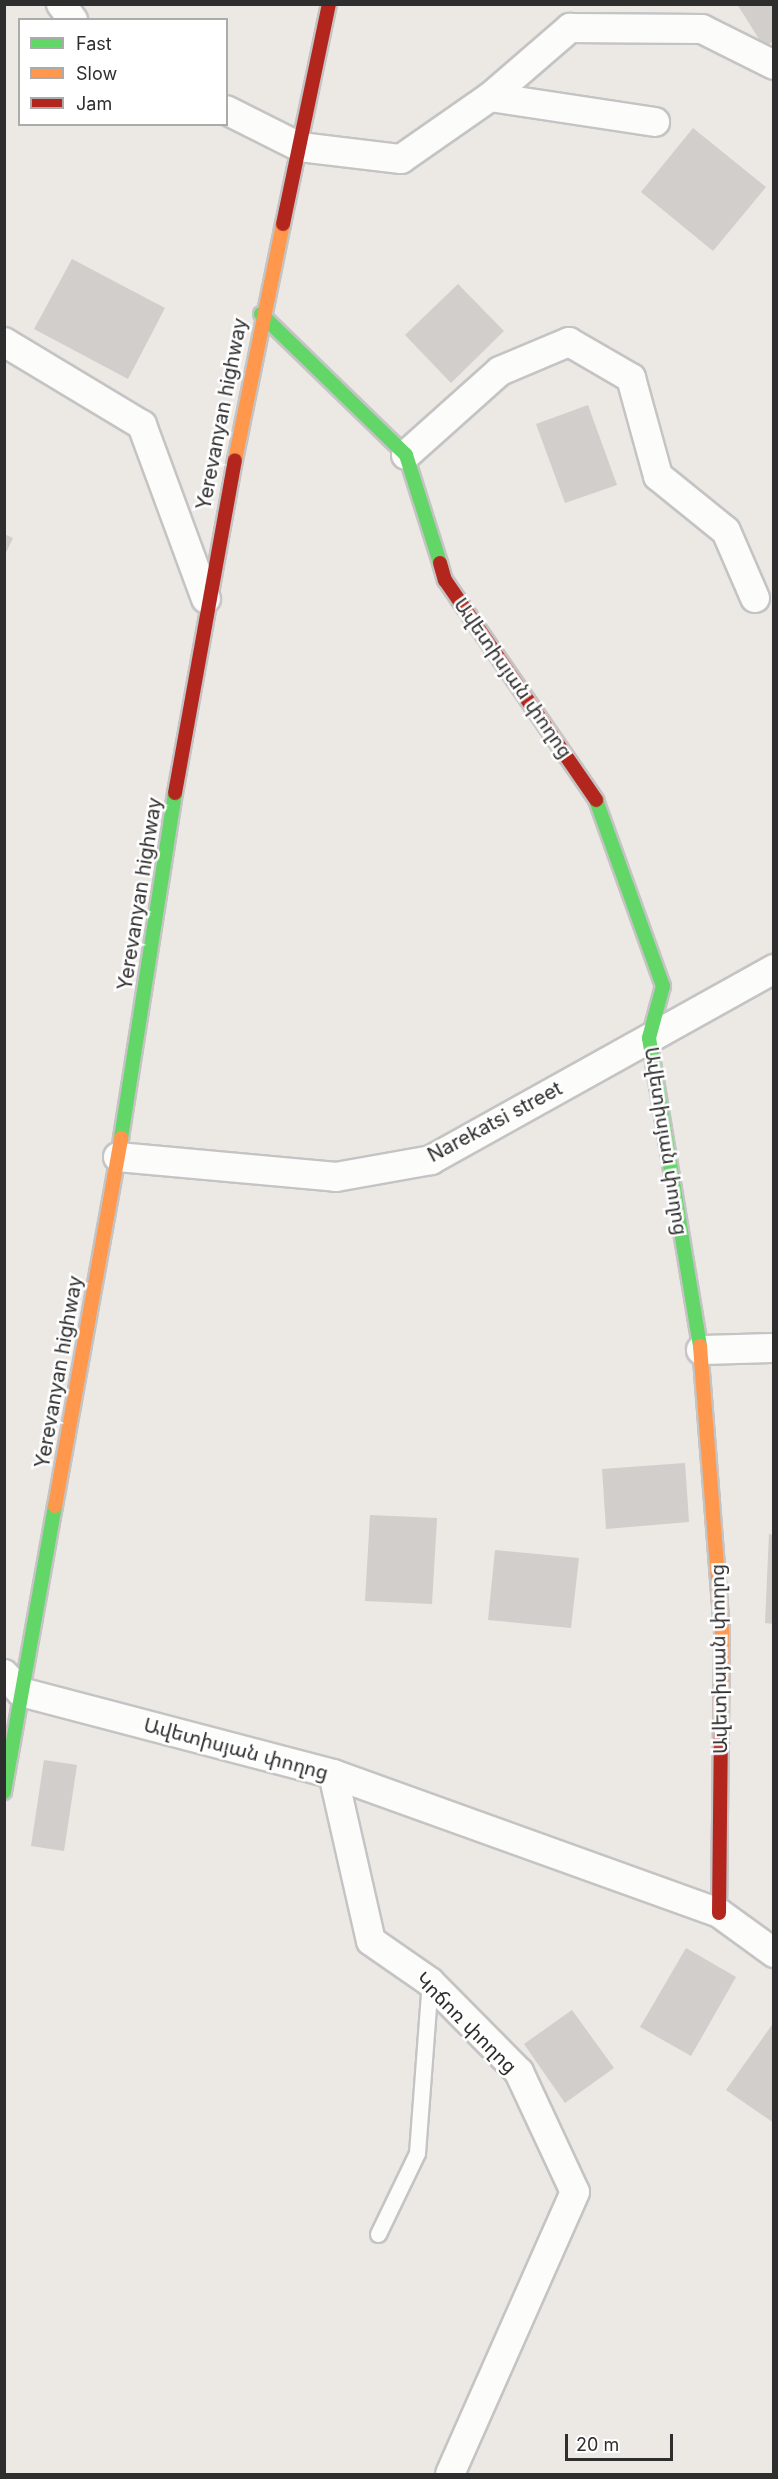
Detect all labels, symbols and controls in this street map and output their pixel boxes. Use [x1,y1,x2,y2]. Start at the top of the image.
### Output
legend [18,18,228,126]
text: Fast [76,33,112,54]
text: Slow [76,63,117,84]
text: Jam [76,93,112,114]
street label: Yerevanyan highway [192,316,252,512]
street label: Ավետիսյան փողոց [449,593,577,763]
street label: Yerevanyan highway [113,796,167,992]
street label: Ավետիսյան փողոց [639,1045,693,1237]
street label: Narekatsi street [424,1076,566,1168]
street label: Yerevanyan highway [30,1274,88,1470]
street label: Ավետիսյան փողոց [705,1564,733,1754]
street label: Ավետիսյան փողոց [141,1713,331,1785]
street label: Կոճոռ փողոց [410,1967,522,2079]
scale bar [568,2422,676,2460]
text: 20 m [576,2434,619,2455]

